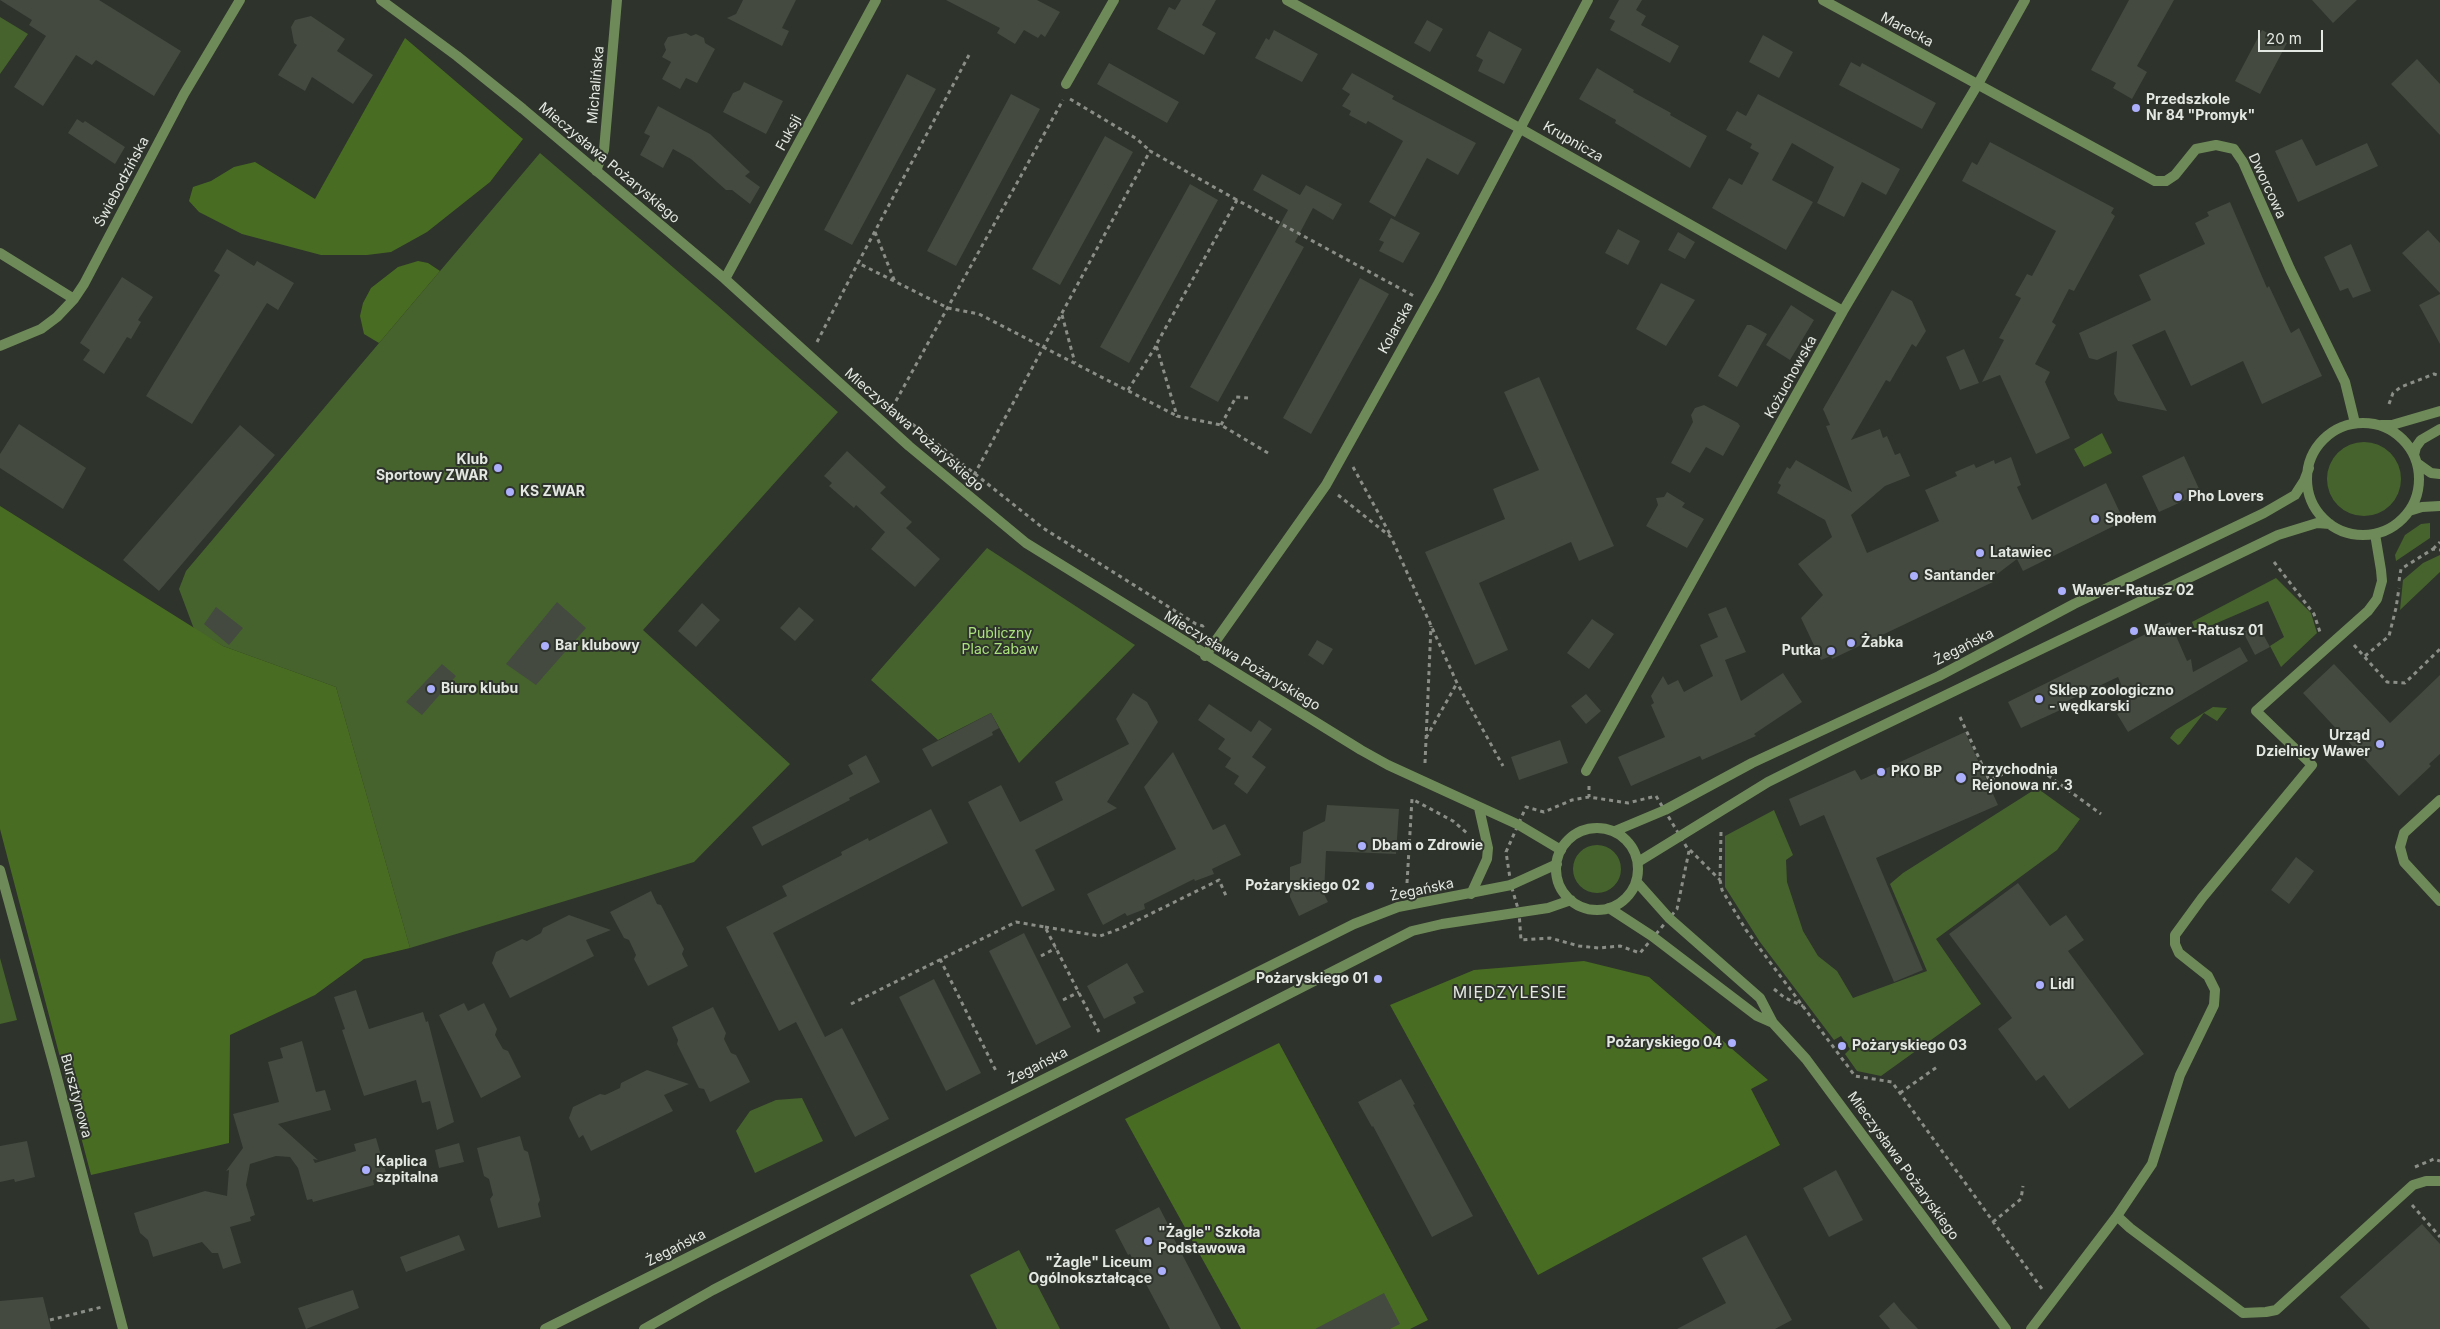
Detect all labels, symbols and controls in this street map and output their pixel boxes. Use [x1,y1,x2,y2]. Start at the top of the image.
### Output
street label: Marecka [1878,9,1936,51]
scale bar [2260,20,2325,52]
text: 20 m [2266,29,2302,48]
street label: Michalińska [584,45,608,125]
place label: Przedszkole Nr 84 "Promyk" [2146,92,2255,124]
street label: Mieczysława Pożaryskiego [535,99,683,227]
marker: Przedszkole Nr 84 "Promyk" [2130,102,2142,114]
street label: Fuksji [773,112,805,154]
street label: Krupnicza [1540,118,1606,166]
street label: Świebodzińska [91,134,153,230]
street label: Dworcowa [2245,151,2289,221]
street label: Kolarska [1375,299,1417,357]
street label: Kożuchowska [1761,333,1821,421]
street label: Mieczysława Pożaryskiego [841,365,987,495]
place label: Klub Sportowy ZWAR [376,452,488,484]
marker: Klub Sportowy ZWAR [492,462,504,474]
place label: KS ZWAR [520,484,585,500]
marker: KS ZWAR [504,486,516,498]
place label: Pho Lovers [2188,489,2264,505]
marker: Pho Lovers [2172,491,2184,503]
place label: Społem [2105,511,2156,527]
marker: Społem [2089,513,2101,525]
place label: Latawiec [1990,545,2052,561]
marker: Latawiec [1974,547,1986,559]
place label: Santander [1924,568,1995,584]
marker: Santander [1908,570,1920,582]
place label: Wawer-Ratusz 02 [2072,583,2194,599]
marker: Wawer-Ratusz 02 [2056,585,2068,597]
street label: Mieczysława Pożaryskiego [1161,608,1323,714]
place label: Wawer-Ratusz 01 [2144,623,2263,639]
street label: Żegańska [1931,625,1997,669]
marker: Wawer-Ratusz 01 [2128,625,2140,637]
park label: Publiczny Plac Zabaw [962,626,1038,658]
place label: Żabka [1861,635,1903,651]
marker: Żabka [1845,637,1857,649]
place label: Bar klubowy [555,638,640,654]
marker: Bar klubowy [539,640,551,652]
place label: Putka [1782,643,1821,659]
marker: Putka [1825,645,1837,657]
place label: Biuro klubu [441,681,518,697]
marker: Biuro klubu [425,683,437,695]
place label: Sklep zoologiczno - wędkarski [2049,683,2174,716]
marker: Sklep zoologiczno - wędkarski [2033,693,2045,705]
place label: Urząd Dzielnicy Wawer [2256,728,2370,760]
marker: Urząd Dzielnicy Wawer [2374,738,2386,750]
place label: Przychodnia Rejonowa nr. 3 [1972,762,2073,794]
place label: PKO BP [1891,764,1942,780]
marker: PKO BP [1875,766,1887,778]
marker: Przychodnia Rejonowa nr. 3 [1954,771,1968,785]
place label: Dbam o Zdrowie [1372,838,1483,854]
marker: Dbam o Zdrowie [1356,840,1368,852]
street label: Żegańska [1389,875,1455,905]
place label: Pożaryskiego 02 [1245,878,1360,894]
marker: Pożaryskiego 02 [1364,880,1376,892]
place label: Pożaryskiego 01 [1256,971,1368,987]
marker: Pożaryskiego 01 [1372,973,1384,985]
place label: Lidl [2050,977,2074,993]
marker: Lidl [2034,979,2046,991]
district label: MIĘDZYLESIE [1451,983,1569,1003]
place label: Pożaryskiego 04 [1606,1035,1722,1051]
marker: Pożaryskiego 04 [1726,1037,1738,1049]
place label: Pożaryskiego 03 [1852,1038,1967,1054]
marker: Pożaryskiego 03 [1836,1040,1848,1052]
street label: Żegańska [1005,1044,1071,1088]
street label: Bursztynowa [57,1052,95,1140]
street label: Mieczysława Pożaryskiego [1844,1089,1962,1243]
place label: Kaplica szpitalna [376,1154,438,1186]
marker: Kaplica szpitalna [360,1164,372,1176]
place label: "Żagle" Szkoła Podstawowa [1158,1225,1260,1258]
street label: Żegańska [643,1226,709,1270]
marker: "Żagle" Szkoła Podstawowa [1142,1235,1154,1247]
place label: "Żagle" Liceum Ogólnokształcące [1029,1255,1152,1288]
marker: "Żagle" Liceum Ogólnokształcące [1156,1265,1168,1277]

